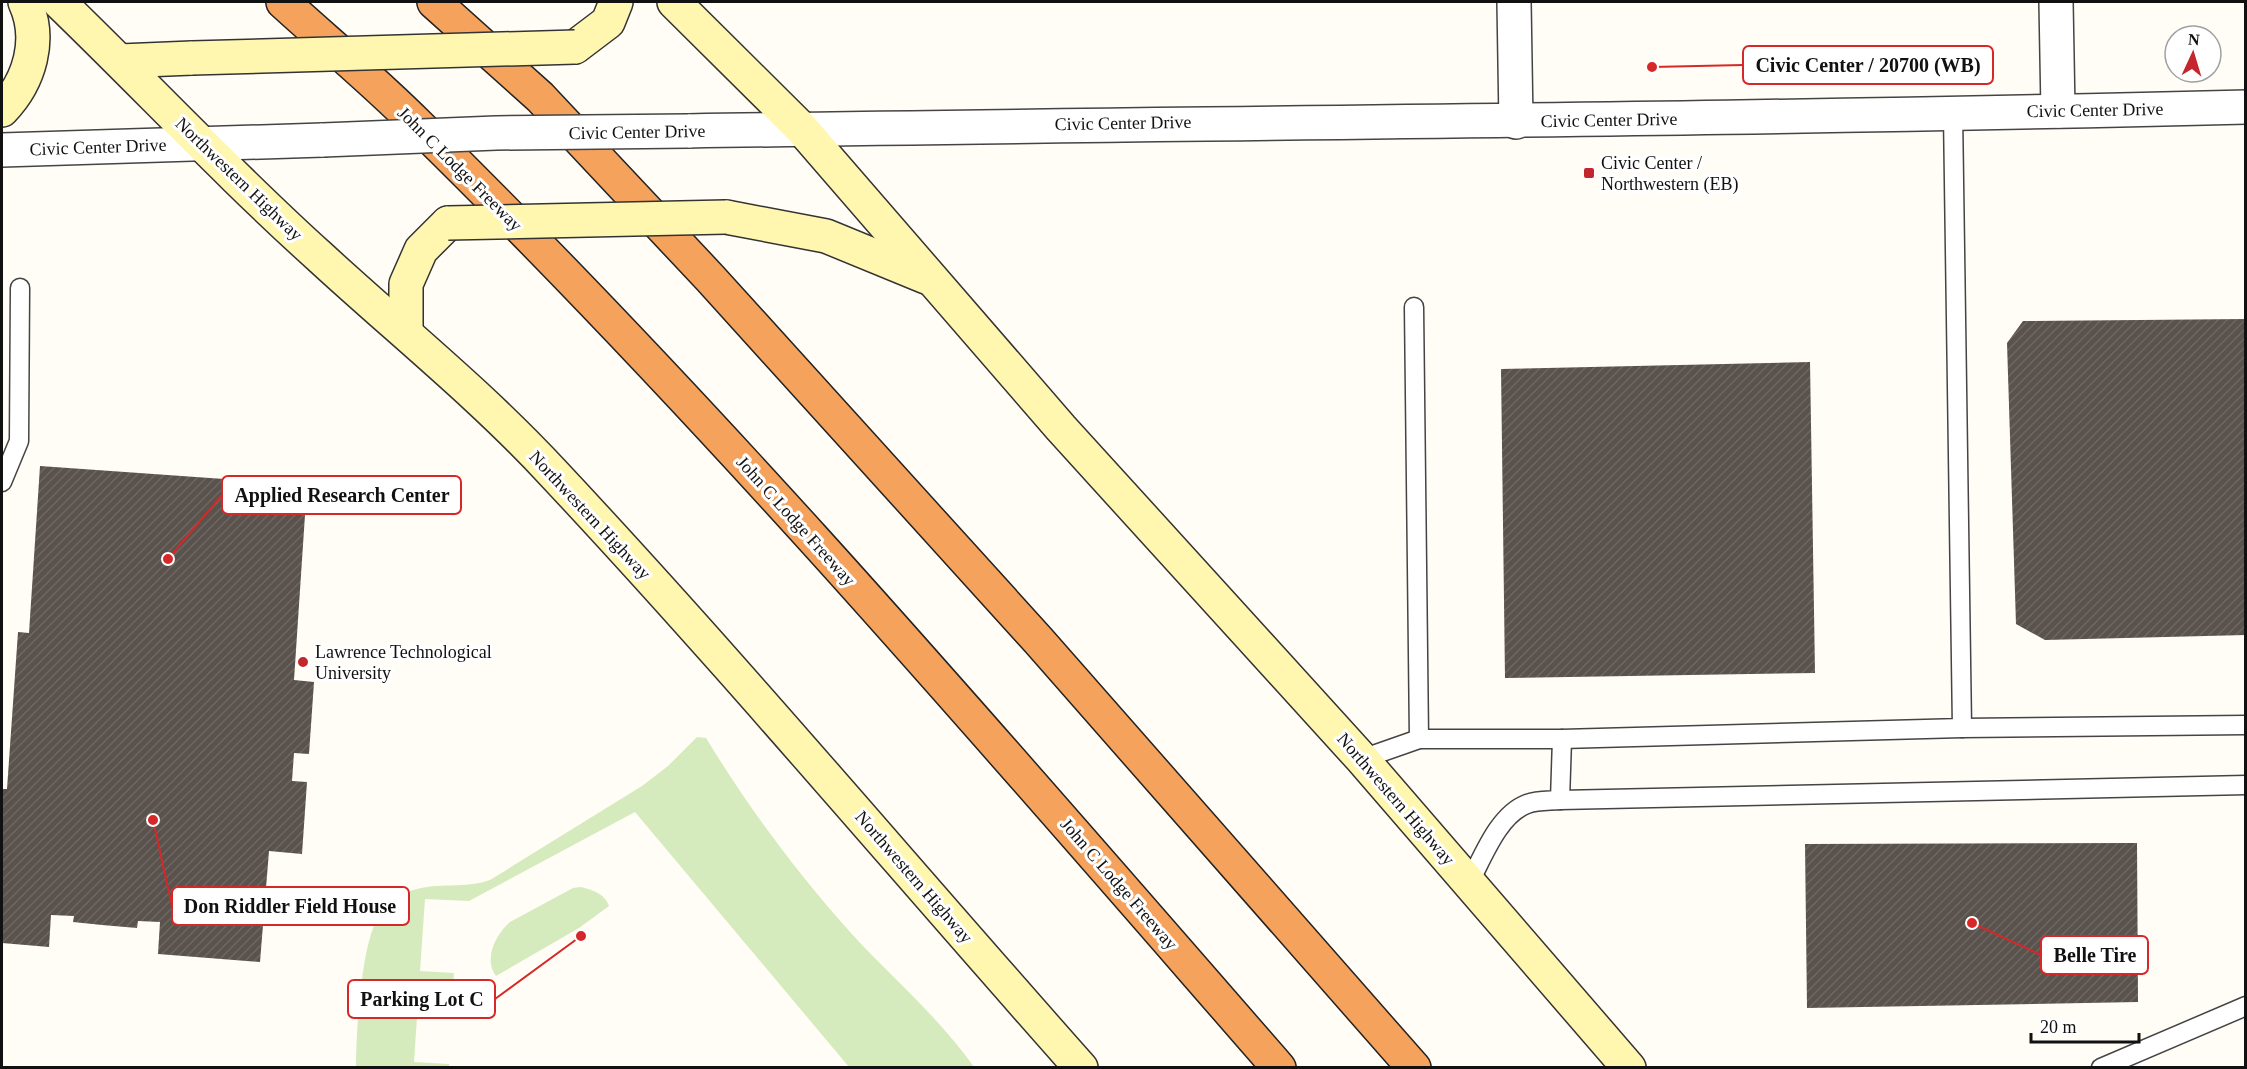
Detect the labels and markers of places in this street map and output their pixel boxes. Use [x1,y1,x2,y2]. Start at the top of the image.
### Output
callout: Civic Center / 20700 (WB) [1743,46,1993,84]
place label: Civic Center / Northwestern (EB) [1601,153,1738,195]
marker: Civic Center / Northwestern (EB) [1582,166,1596,180]
callout: Applied Research Center [222,476,461,514]
place label: Lawrence Technological University [315,642,492,683]
marker: Lawrence Technological University [296,655,310,669]
callout: Don Riddler Field House [172,887,409,925]
callout: Belle Tire [2041,936,2148,974]
callout: Parking Lot C [348,980,495,1018]

